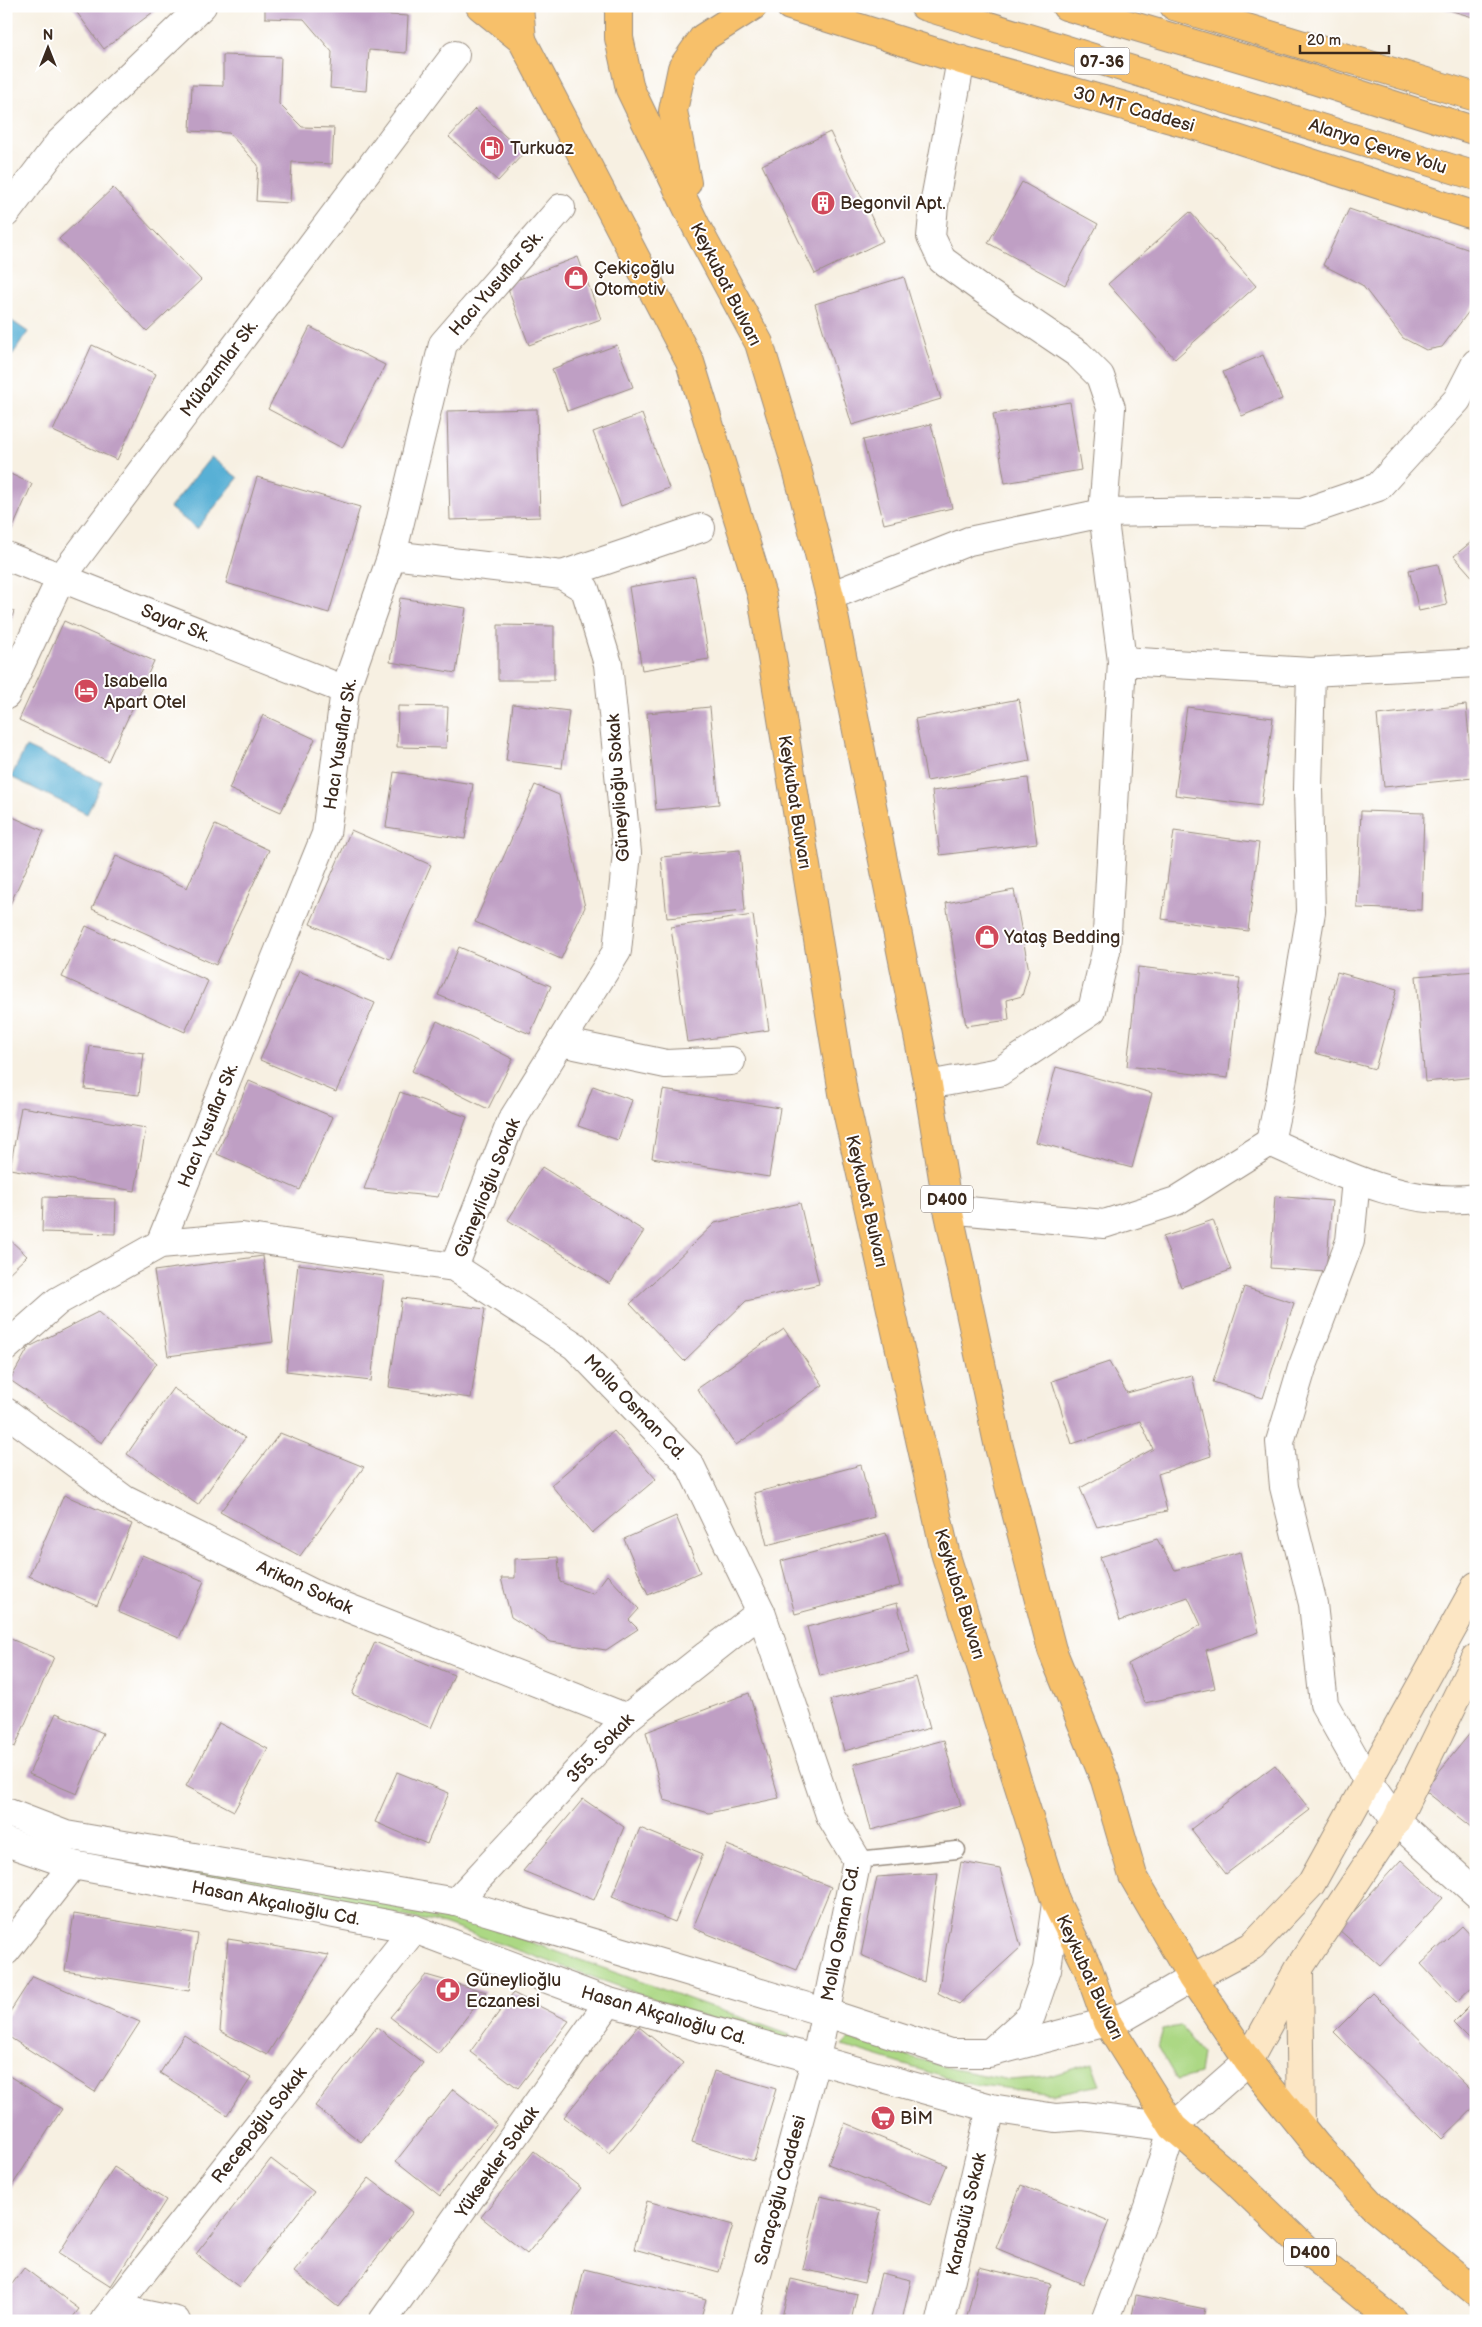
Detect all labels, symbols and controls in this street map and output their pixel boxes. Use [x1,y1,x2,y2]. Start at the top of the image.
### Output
north arrow [22,22,72,72]
scale bar [1300,22,1388,54]
text: N [43,27,53,44]
text: 20 m [1307,31,1341,50]
road number: 07-36 [1074,48,1130,74]
street label: 30 MT Caddesi [1071,82,1197,137]
street label: Alanya Çevre Yolu [1306,114,1449,179]
fuel station icon: Turkuaz [479,135,505,161]
place label: Turkuaz [510,138,574,159]
building icon: Begonvil Apt. [810,190,836,216]
place label: Begonvil Apt. [840,193,946,214]
street label: Keykubat Bulvarı [685,219,766,349]
street label: Hacı Yusuflar Sk. [445,226,548,340]
place label: Çekiçoğlu Otomotiv [594,258,675,300]
shop icon: Çekiçoğlu Otomotiv [563,265,589,291]
street label: Mülazımlar Sk. [176,316,263,421]
street label: Sayar Sk. [138,600,214,647]
place label: Isabella Apart Otel [104,671,186,713]
street label: Hacı Yusuflar Sk. [320,677,361,811]
hotel icon: Isabella Apart Otel [73,678,99,704]
street label: Güneylioğlu Sokak [603,713,634,863]
street label: Keykubat Bulvarı [774,734,815,871]
shop icon: Yataş Bedding [974,924,1000,950]
place label: Yataş Bedding [1003,927,1121,948]
street label: Hacı Yusuflar Sk. [174,1060,243,1191]
street label: Güneylioğlu Sokak [450,1115,525,1261]
street label: Keykubat Bulvarı [841,1133,892,1269]
road number: D400 [921,1186,973,1212]
street label: Molla Osman Cd. [579,1350,690,1464]
street label: Keykubat Bulvarı [930,1526,989,1662]
street label: Arikan Sokak [253,1556,356,1619]
street label: 355. Sokak [562,1709,639,1787]
street label: Molla Osman Cd. [817,1863,864,2003]
street label: Hasan Akçalıoğlu Cd. [190,1877,362,1930]
street label: Keykubat Bulvarı [1051,1911,1128,2043]
place label: Güneylioğlu Eczanesi [466,1970,561,2012]
pharmacy icon: Güneylioğlu Eczanesi [435,1977,461,2003]
street label: Hasan Akçalıoğlu Cd. [579,1982,749,2049]
street label: Recepoğlu Sokak [207,2063,311,2188]
street label: Yüksekler Sokak [451,2102,544,2223]
supermarket icon: BİM [870,2105,896,2131]
place label: BİM [900,2107,933,2129]
street label: Saraçoğlu Caddesi [750,2113,811,2267]
street label: Karabülü Sokak [942,2151,991,2278]
road number: D400 [1284,2238,1336,2266]

